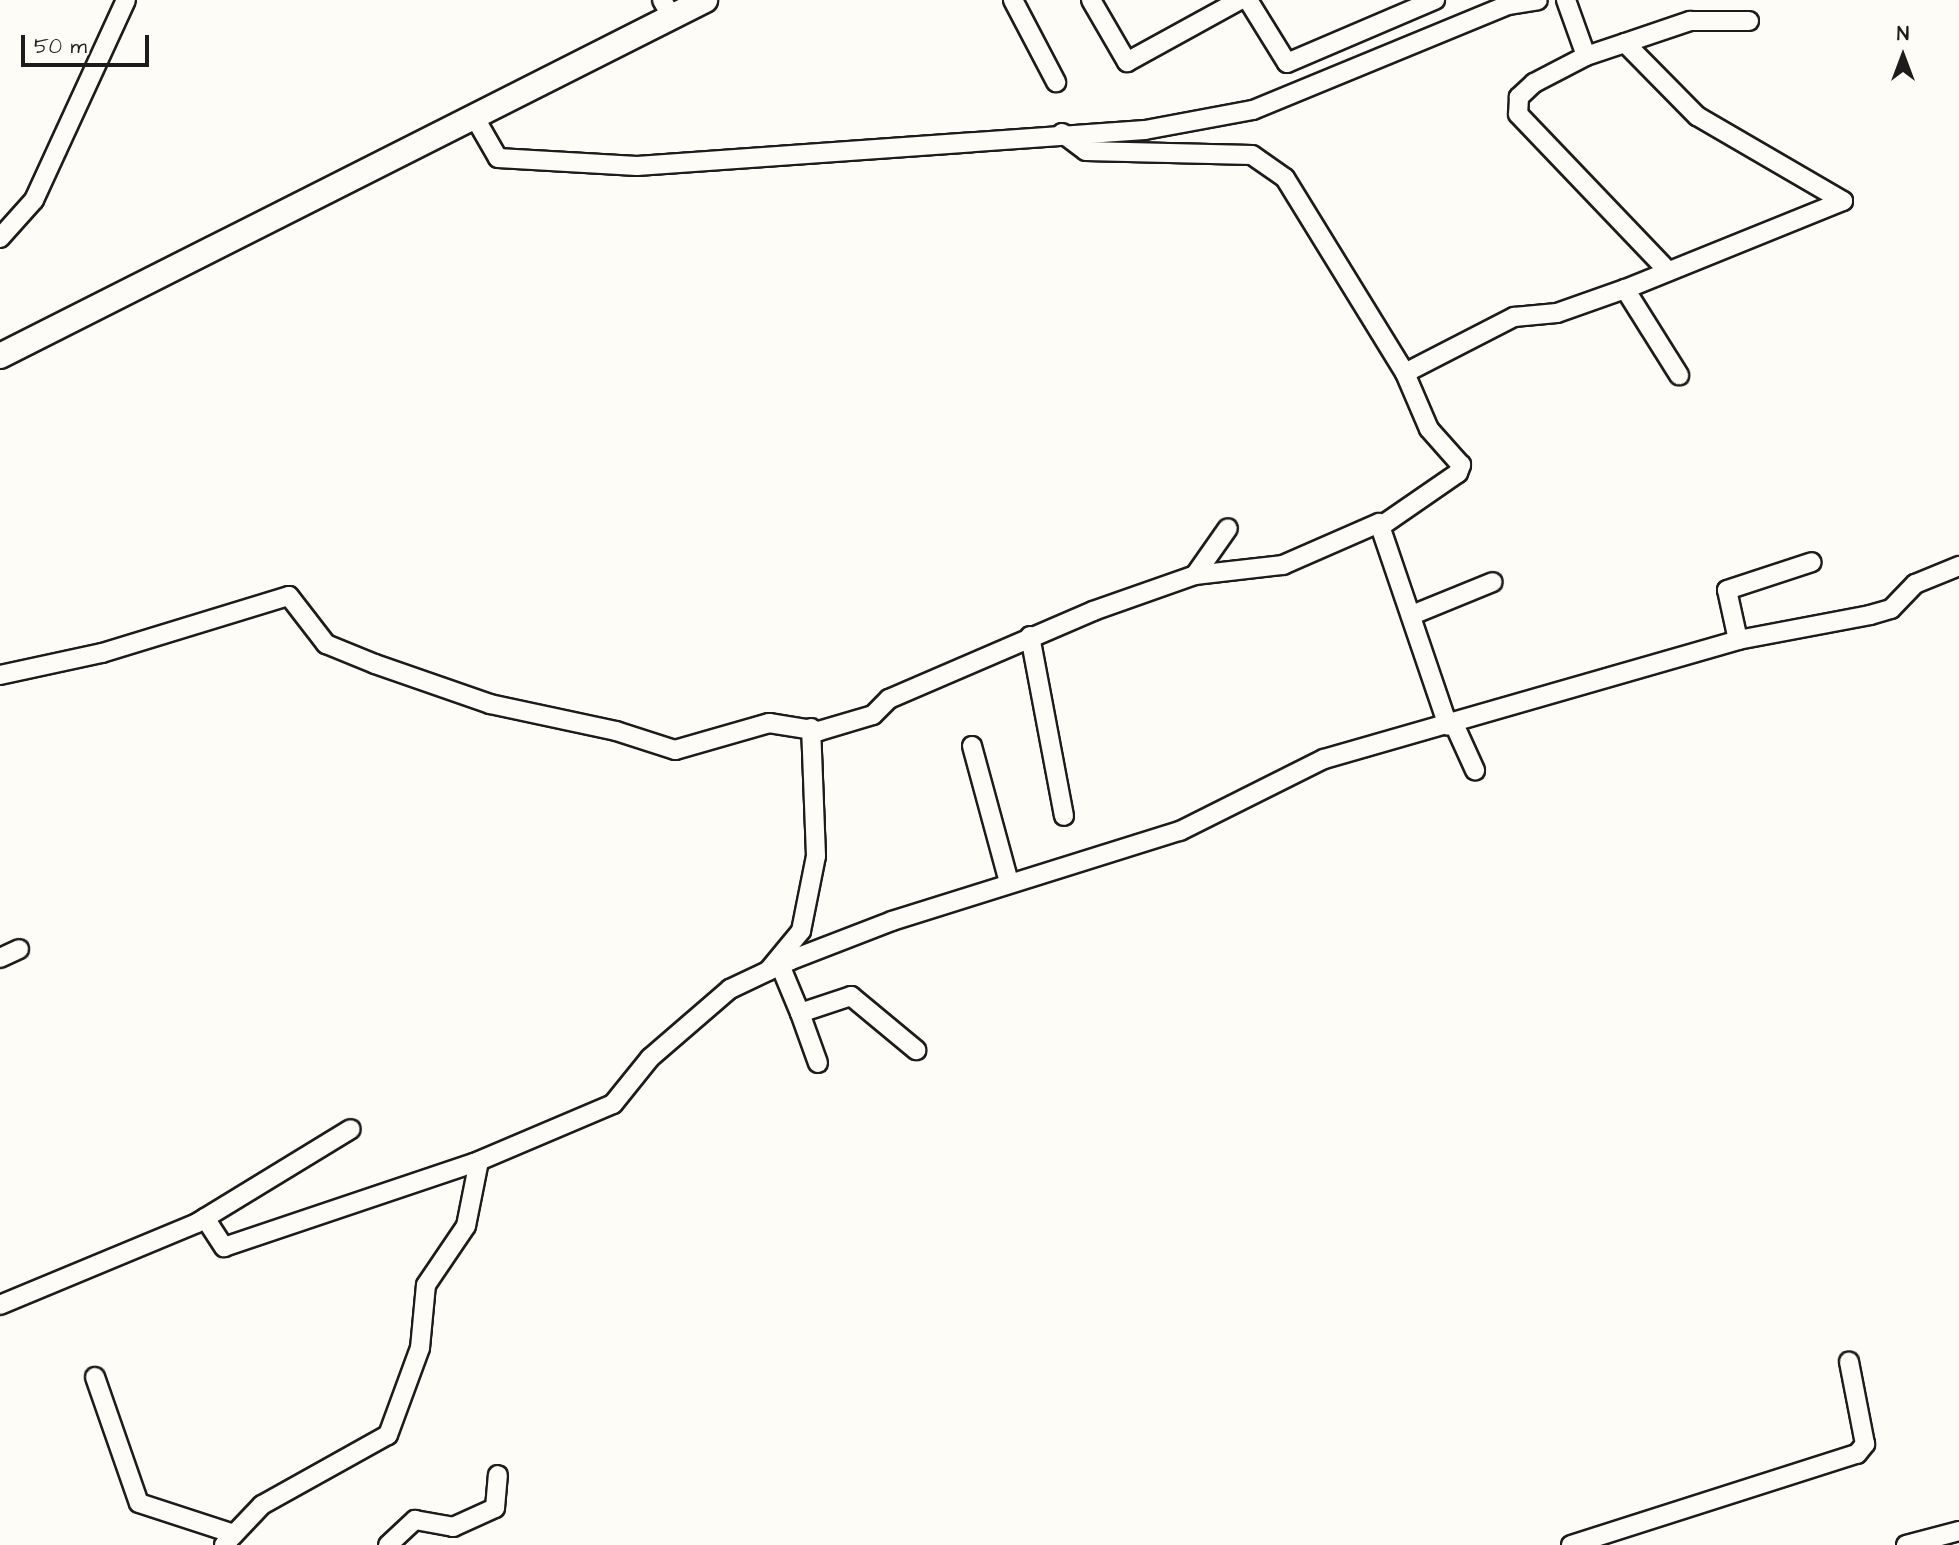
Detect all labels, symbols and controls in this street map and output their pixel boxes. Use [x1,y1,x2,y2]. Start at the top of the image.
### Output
scale bar [24,21,152,65]
north arrow [1868,21,1938,91]
text: N [1897,21,1909,48]
text: 50 m [34,32,87,61]

